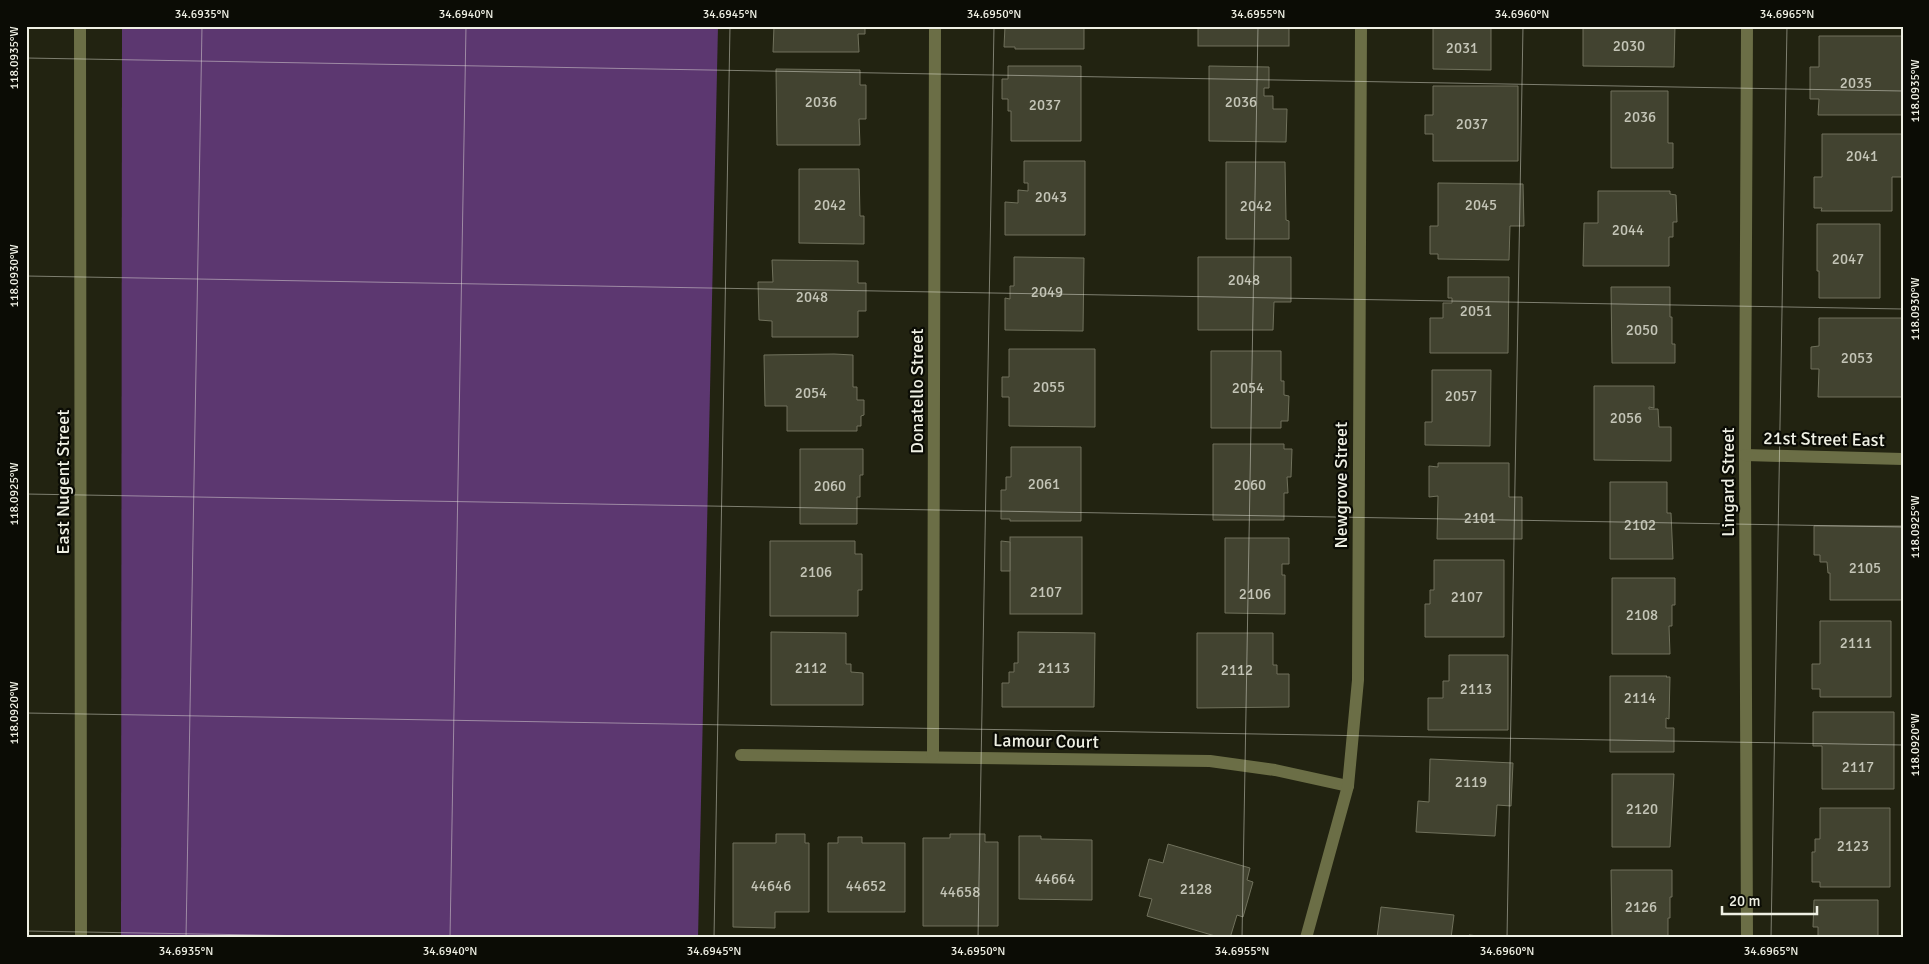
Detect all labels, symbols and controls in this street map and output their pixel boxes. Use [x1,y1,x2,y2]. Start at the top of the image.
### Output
text: 34.6935°N [175,7,229,22]
text: 34.6940°N [439,7,493,22]
text: 34.6945°N [703,7,757,22]
text: 34.6950°N [967,7,1021,22]
text: 34.6955°N [1231,7,1285,22]
text: 34.6960°N [1495,7,1549,22]
text: 34.6965°N [1760,7,1814,22]
text: 118.0935°W [7,26,22,90]
house number: 2030 [1613,37,1645,55]
house number: 2031 [1446,39,1478,57]
text: 118.0935°W [1908,59,1923,123]
house number: 2035 [1840,74,1872,92]
house number: 2036 [805,93,837,111]
house number: 2036 [1225,93,1257,111]
house number: 2037 [1029,96,1061,114]
house number: 2036 [1624,108,1656,126]
house number: 2037 [1456,115,1488,133]
house number: 2041 [1846,147,1878,165]
house number: 2043 [1035,188,1067,206]
house number: 2042 [814,196,846,214]
house number: 2045 [1465,196,1497,214]
house number: 2042 [1240,197,1272,215]
house number: 2044 [1612,221,1644,239]
text: 118.0930°W [7,244,22,308]
house number: 2047 [1832,250,1864,268]
house number: 2048 [1228,271,1260,289]
text: 118.0930°W [1908,277,1923,341]
house number: 2049 [1031,283,1063,301]
house number: 2048 [796,288,828,306]
house number: 2051 [1460,302,1492,320]
house number: 2050 [1626,321,1658,339]
street label: Donatello Street [906,328,928,454]
house number: 2053 [1841,349,1873,367]
house number: 2055 [1033,378,1065,396]
house number: 2054 [1232,379,1264,397]
house number: 2054 [795,384,827,402]
house number: 2057 [1445,387,1477,405]
house number: 2056 [1610,409,1642,427]
street label: East Nugent Street [52,410,74,554]
street label: Newgrove Street [1330,422,1352,548]
street label: Lingard Street [1717,427,1739,537]
street label: 21st Street East [1763,427,1885,451]
text: 118.0925°W [7,462,22,526]
house number: 2061 [1028,475,1060,493]
house number: 2060 [1234,476,1266,494]
house number: 2060 [814,477,846,495]
text: 118.0925°W [1908,495,1923,559]
house number: 2101 [1464,509,1496,527]
house number: 2102 [1624,516,1656,534]
house number: 2105 [1849,559,1881,577]
house number: 2106 [800,563,832,581]
house number: 2107 [1030,583,1062,601]
house number: 2106 [1239,585,1271,603]
house number: 2107 [1451,588,1483,606]
house number: 2108 [1626,606,1658,624]
house number: 2111 [1840,634,1872,652]
house number: 2112 [795,659,827,677]
house number: 2113 [1038,659,1070,677]
house number: 2112 [1221,661,1253,679]
house number: 2113 [1460,680,1492,698]
text: 118.0920°W [7,681,22,745]
house number: 2114 [1624,689,1656,707]
text: 118.0920°W [1908,713,1923,777]
street label: Lamour Court [993,729,1099,753]
house number: 2117 [1842,758,1874,776]
house number: 2119 [1455,773,1487,791]
house number: 2120 [1626,800,1658,818]
house number: 2123 [1837,837,1869,855]
house number: 44664 [1035,870,1075,888]
house number: 44646 [751,877,791,895]
house number: 44652 [846,877,886,895]
house number: 2128 [1180,880,1212,898]
house number: 44658 [940,883,980,901]
scale bar [1722,884,1816,916]
text: 20 m [1729,892,1760,910]
house number: 2126 [1625,898,1657,916]
text: 34.6935°N [159,944,213,959]
text: 34.6940°N [423,944,477,959]
text: 34.6945°N [687,944,741,959]
text: 34.6950°N [951,944,1005,959]
text: 34.6955°N [1215,944,1269,959]
text: 34.6960°N [1480,944,1534,959]
text: 34.6965°N [1744,944,1798,959]

